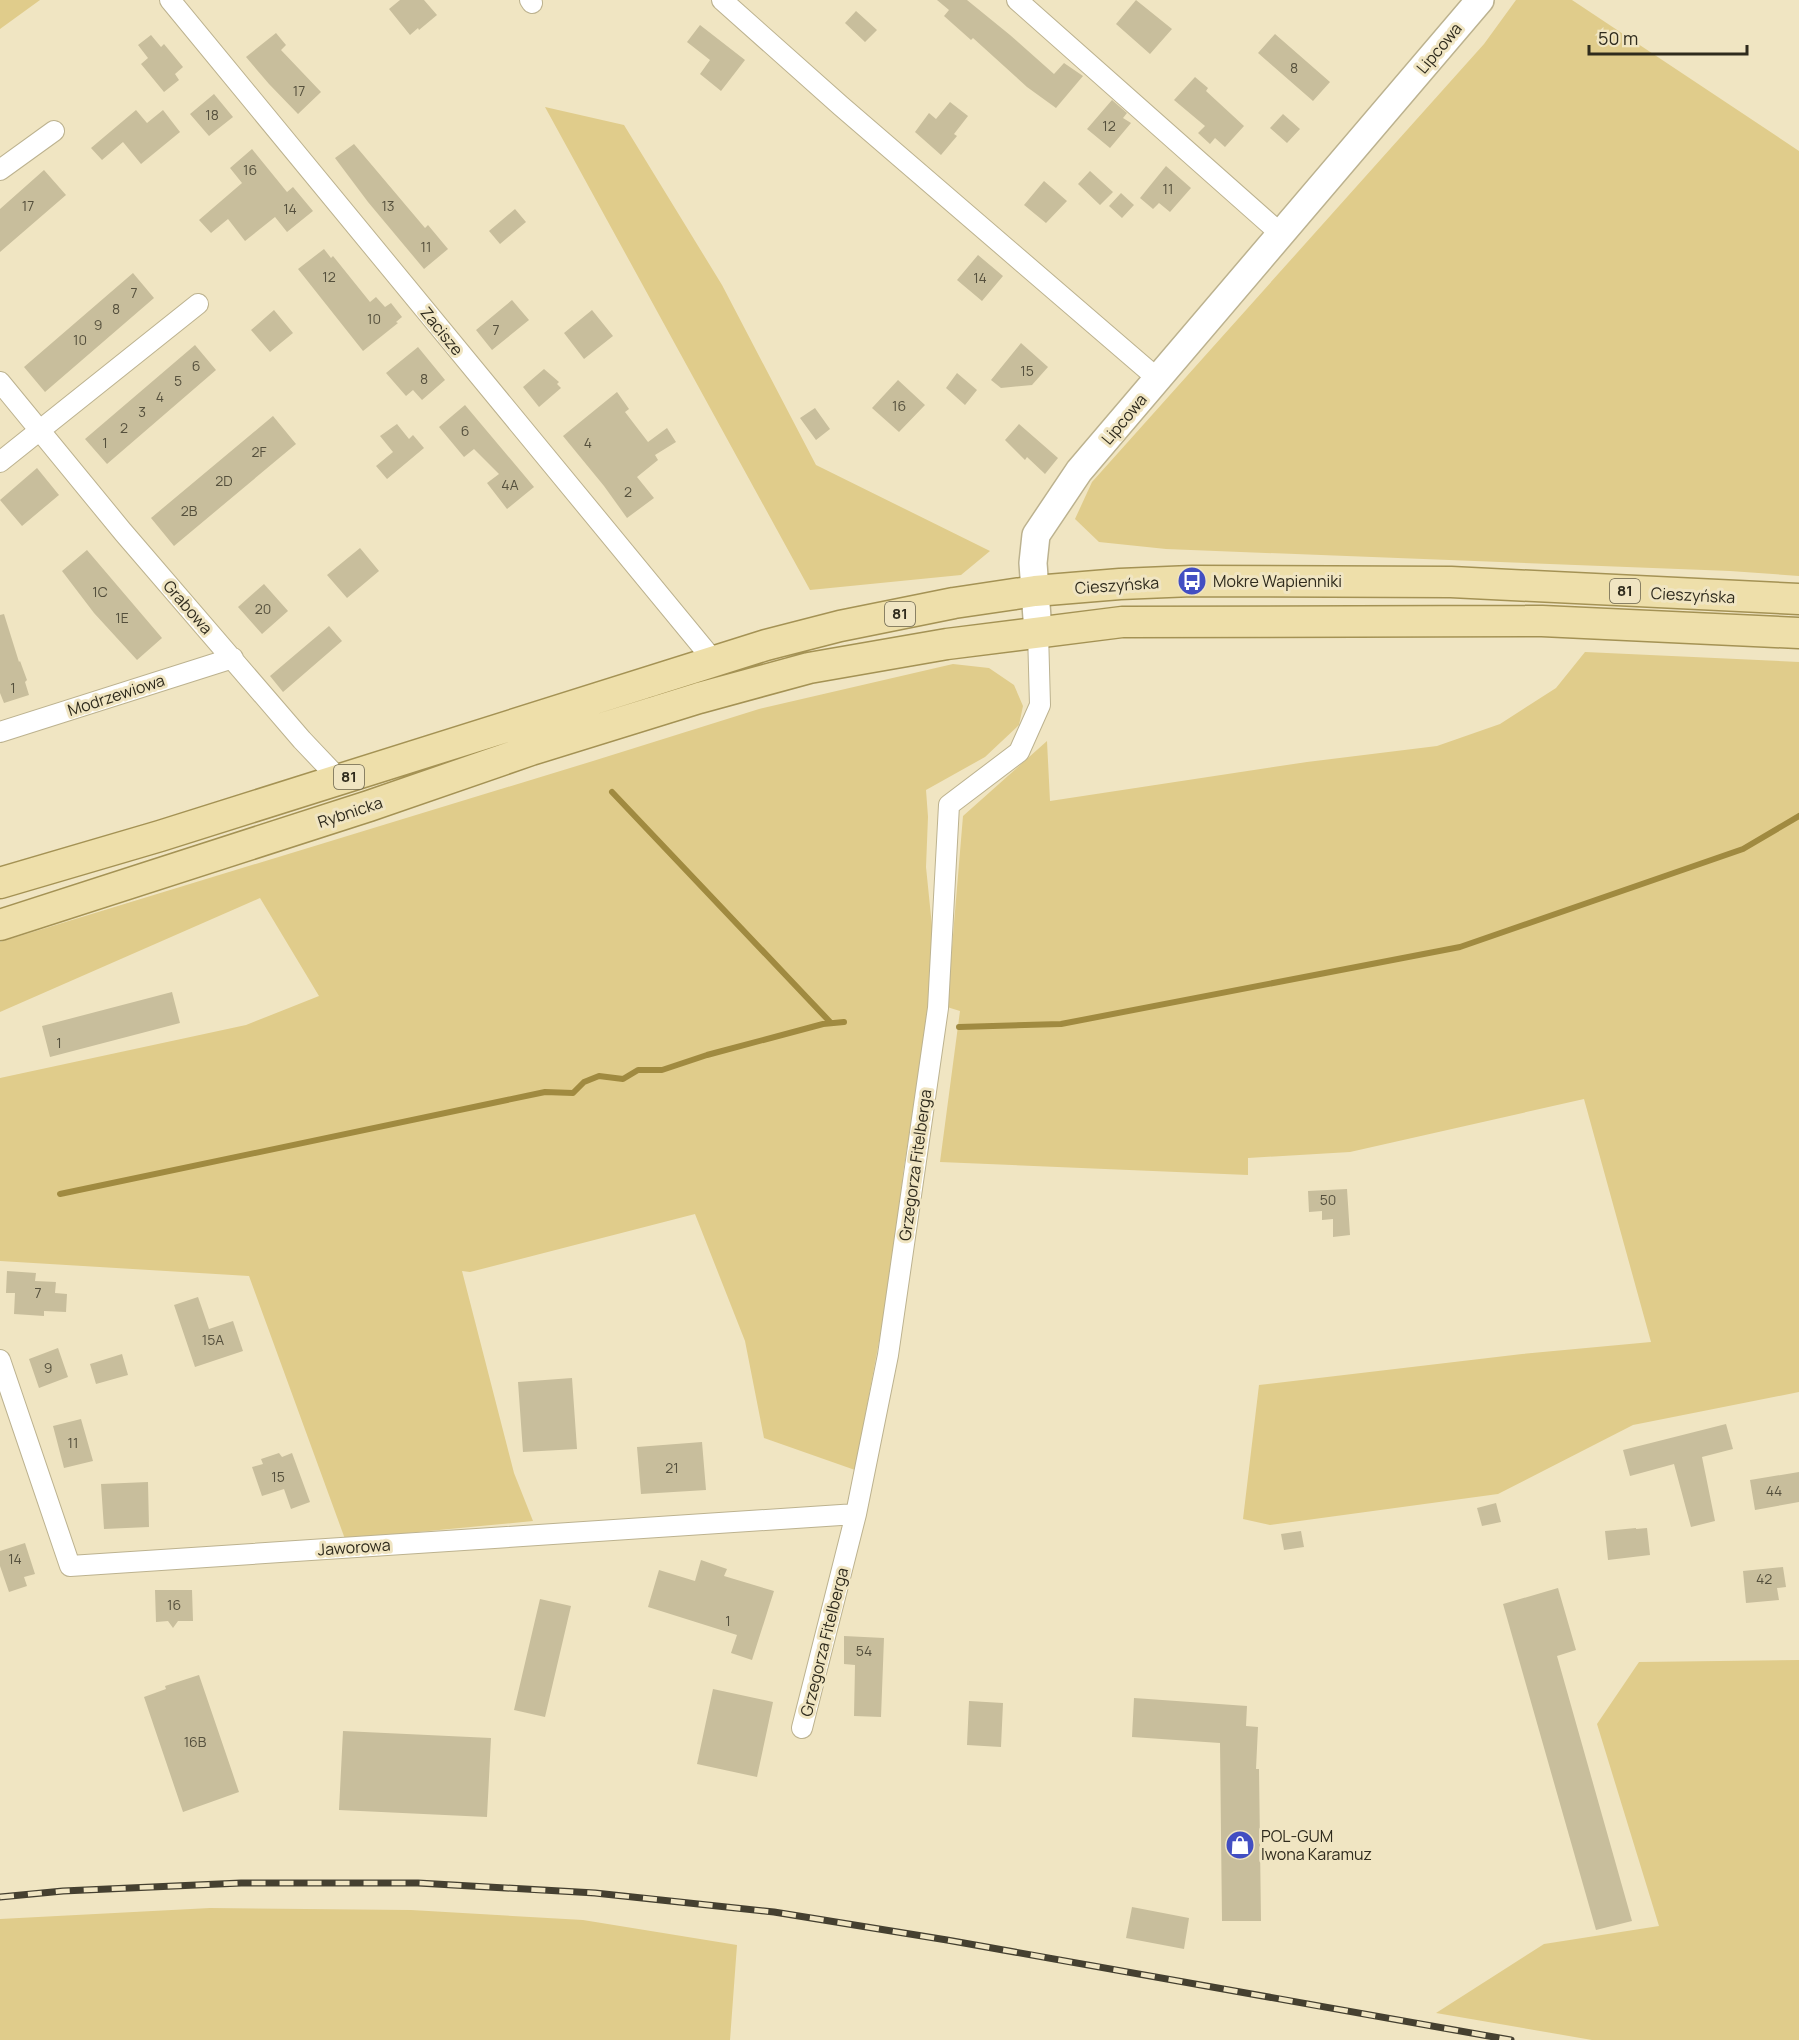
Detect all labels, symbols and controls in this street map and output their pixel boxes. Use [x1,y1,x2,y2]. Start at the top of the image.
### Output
street label: Lipcowa [1411,18,1467,78]
scale bar [1589,18,1746,56]
text: 50 m [1598,26,1638,50]
house number: 8 [1290,58,1298,77]
house number: 17 [293,81,305,100]
house number: 18 [205,105,219,124]
house number: 12 [1102,116,1116,135]
house number: 16 [243,160,257,179]
house number: 11 [1163,179,1173,198]
house number: 17 [22,196,34,215]
house number: 13 [381,196,395,215]
house number: 14 [283,199,297,218]
house number: 11 [421,237,431,256]
house number: 12 [322,267,336,286]
house number: 14 [973,268,987,287]
house number: 7 [130,283,138,302]
house number: 8 [112,299,120,318]
street label: Zacisze [416,302,468,360]
house number: 10 [367,309,381,328]
house number: 9 [94,315,102,334]
house number: 7 [492,320,500,339]
house number: 10 [73,330,87,349]
house number: 6 [192,356,200,375]
house number: 15 [1020,361,1034,380]
house number: 8 [420,369,428,388]
house number: 5 [174,371,182,390]
house number: 4 [156,387,164,406]
street label: Lipcowa [1096,389,1152,449]
house number: 16 [892,396,906,415]
house number: 3 [138,402,146,421]
house number: 2 [120,418,128,437]
house number: 6 [461,421,469,440]
house number: 1 [102,433,108,452]
house number: 4 [584,433,592,452]
house number: 2F [251,442,267,461]
house number: 2D [215,471,233,490]
house number: 4A [501,475,519,494]
house number: 2 [624,482,632,501]
house number: 2B [181,501,198,520]
bus stop icon: Mokre Wapienniki [1176,565,1208,597]
place label: Mokre Wapienniki [1213,570,1342,592]
street label: Cieszyńska [1074,571,1160,599]
street label: Grabowa [158,575,218,639]
road number: 81 [1610,579,1640,603]
house number: 1C [92,582,108,601]
street label: Cieszyńska [1650,582,1736,608]
house number: 20 [255,599,271,618]
road number: 81 [885,602,915,626]
house number: 1E [115,608,129,627]
street label: Modrzewiowa [65,669,167,721]
house number: 1 [10,678,16,697]
road number: 81 [334,765,364,789]
street label: Rybnicka [315,791,385,833]
house number: 1 [56,1033,62,1052]
street label: Grzegorza Fitelberga [893,1088,937,1242]
house number: 50 [1320,1190,1336,1209]
house number: 7 [34,1283,42,1302]
house number: 15A [202,1330,224,1349]
house number: 9 [44,1358,52,1377]
house number: 11 [68,1433,78,1452]
house number: 21 [665,1458,679,1477]
house number: 15 [271,1467,285,1486]
house number: 44 [1766,1481,1782,1500]
street label: Jaworowa [317,1533,391,1561]
house number: 14 [8,1549,22,1568]
street label: Grzegorza Fitelberga [795,1565,853,1719]
house number: 42 [1756,1569,1772,1588]
house number: 16 [167,1595,181,1614]
house number: 1 [725,1611,731,1630]
house number: 54 [856,1641,872,1660]
house number: 16B [184,1732,207,1751]
place label: POL-GUM Iwona Karamuz [1261,1825,1372,1865]
shop icon: POL-GUM Iwona Karamuz [1224,1829,1256,1861]

